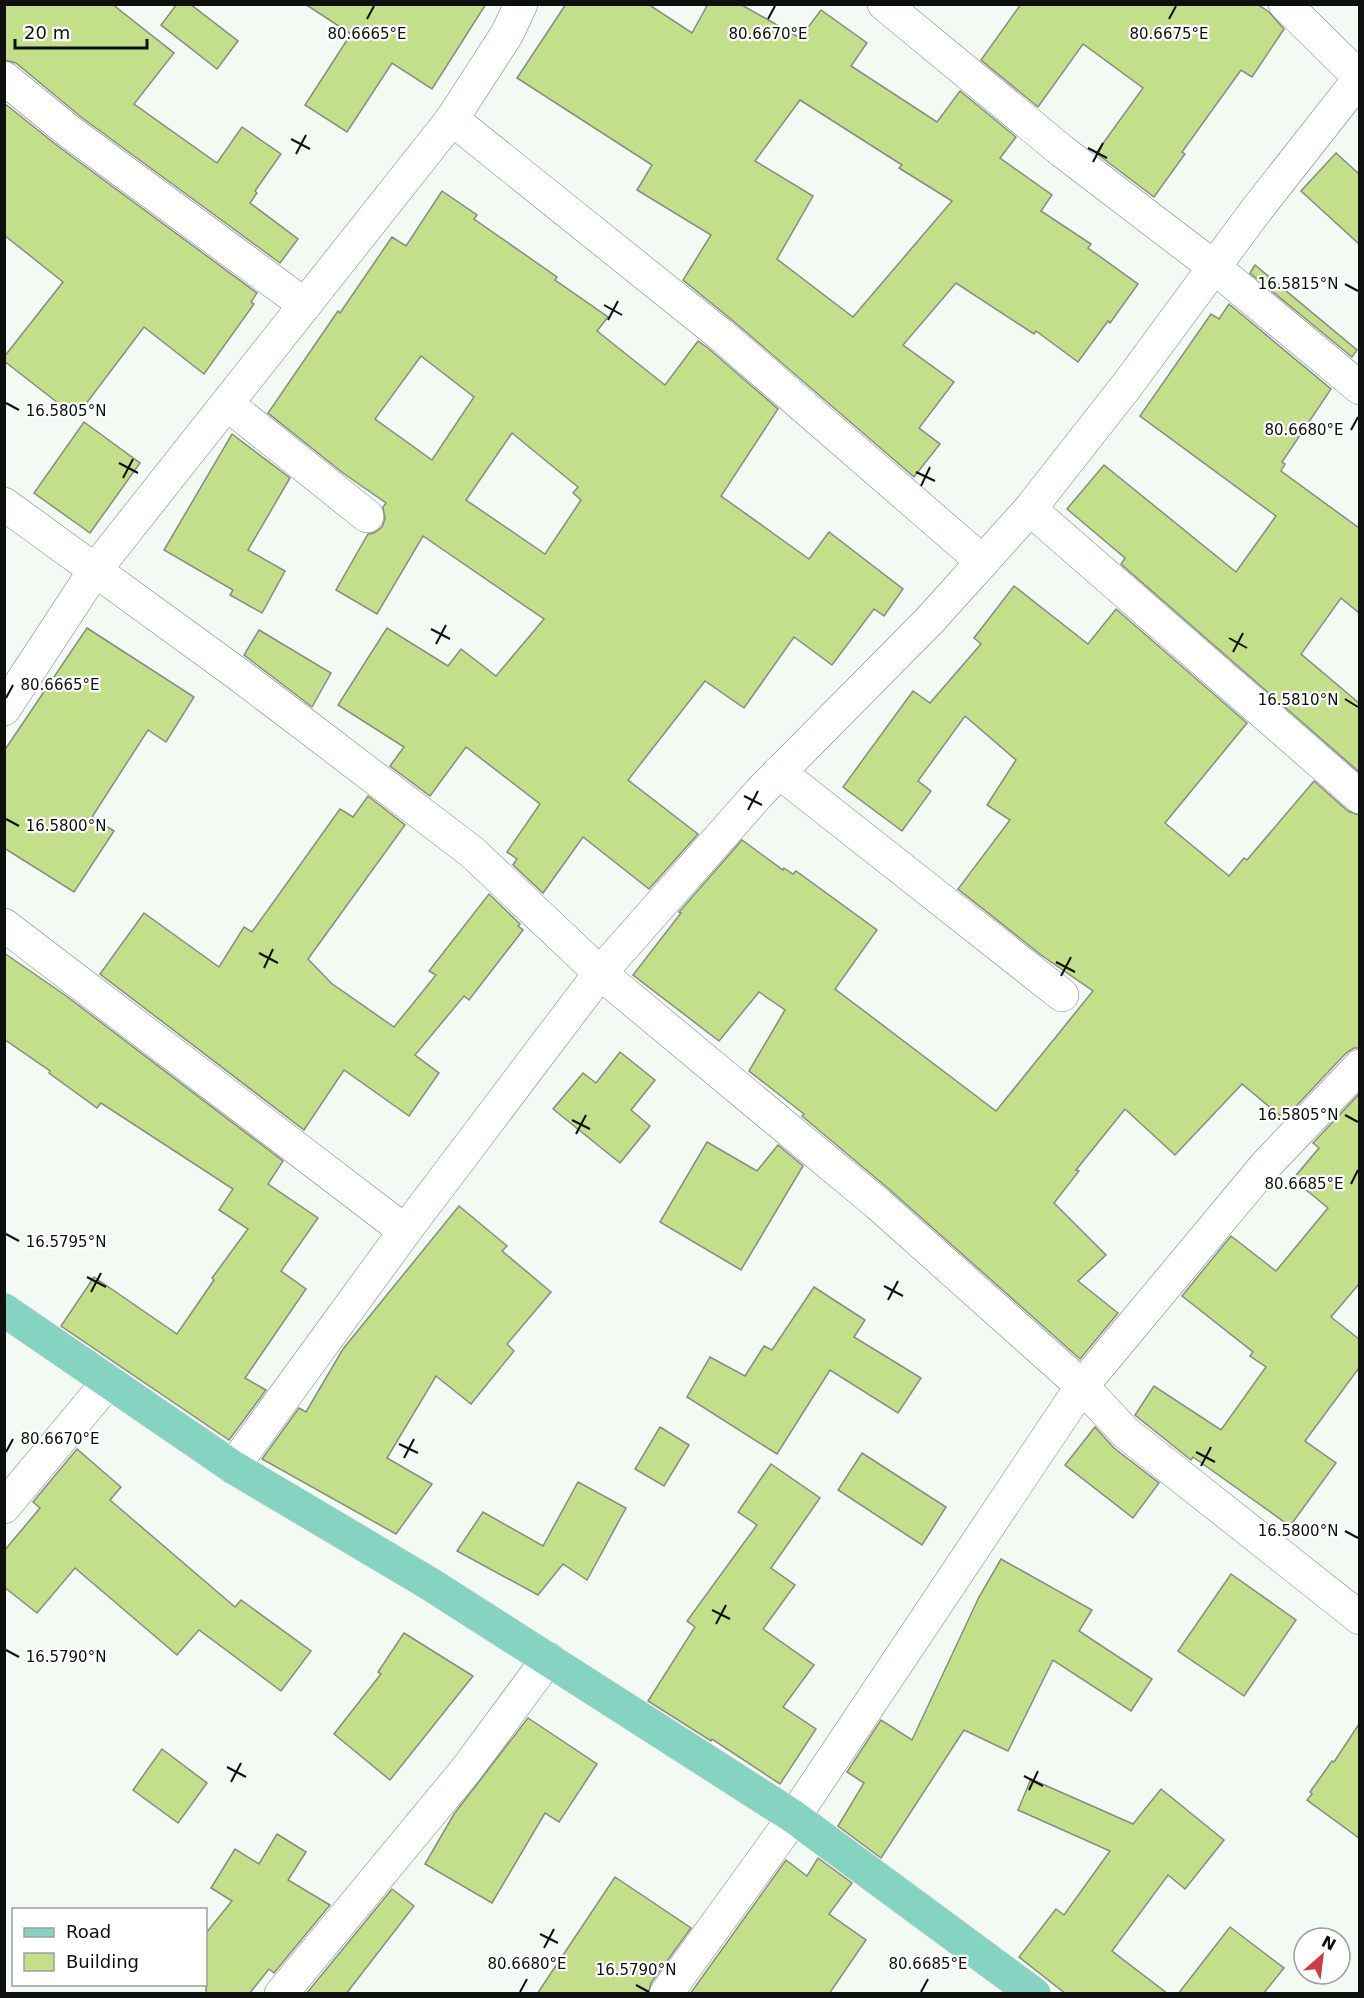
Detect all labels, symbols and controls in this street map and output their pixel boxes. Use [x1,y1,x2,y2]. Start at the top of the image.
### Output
scale bar [15,12,147,50]
text: 20 m [24,22,70,43]
text: 80.6665°E [327,25,407,43]
text: 80.6670°E [728,25,808,43]
text: 80.6675°E [1129,25,1209,43]
text: 16.5815°N [1258,275,1338,293]
text: 16.5805°N [26,402,106,420]
text: 80.6680°E [1264,421,1344,439]
text: 80.6665°E [20,676,100,694]
text: 16.5810°N [1258,691,1338,709]
text: 16.5800°N [26,817,106,835]
text: 16.5805°N [1258,1106,1338,1124]
text: 80.6685°E [1264,1175,1344,1193]
text: 16.5795°N [26,1233,106,1251]
text: 80.6670°E [20,1430,100,1448]
text: 16.5800°N [1258,1522,1338,1540]
text: 16.5790°N [26,1648,106,1666]
legend [12,1908,207,1986]
text: Road [66,1921,111,1942]
north arrow [1292,1926,1352,1986]
text: N [1318,1932,1339,1955]
text: Building [66,1951,139,1972]
text: 80.6680°E [487,1955,567,1973]
text: 80.6685°E [888,1955,968,1973]
text: 16.5790°N [596,1961,676,1979]

